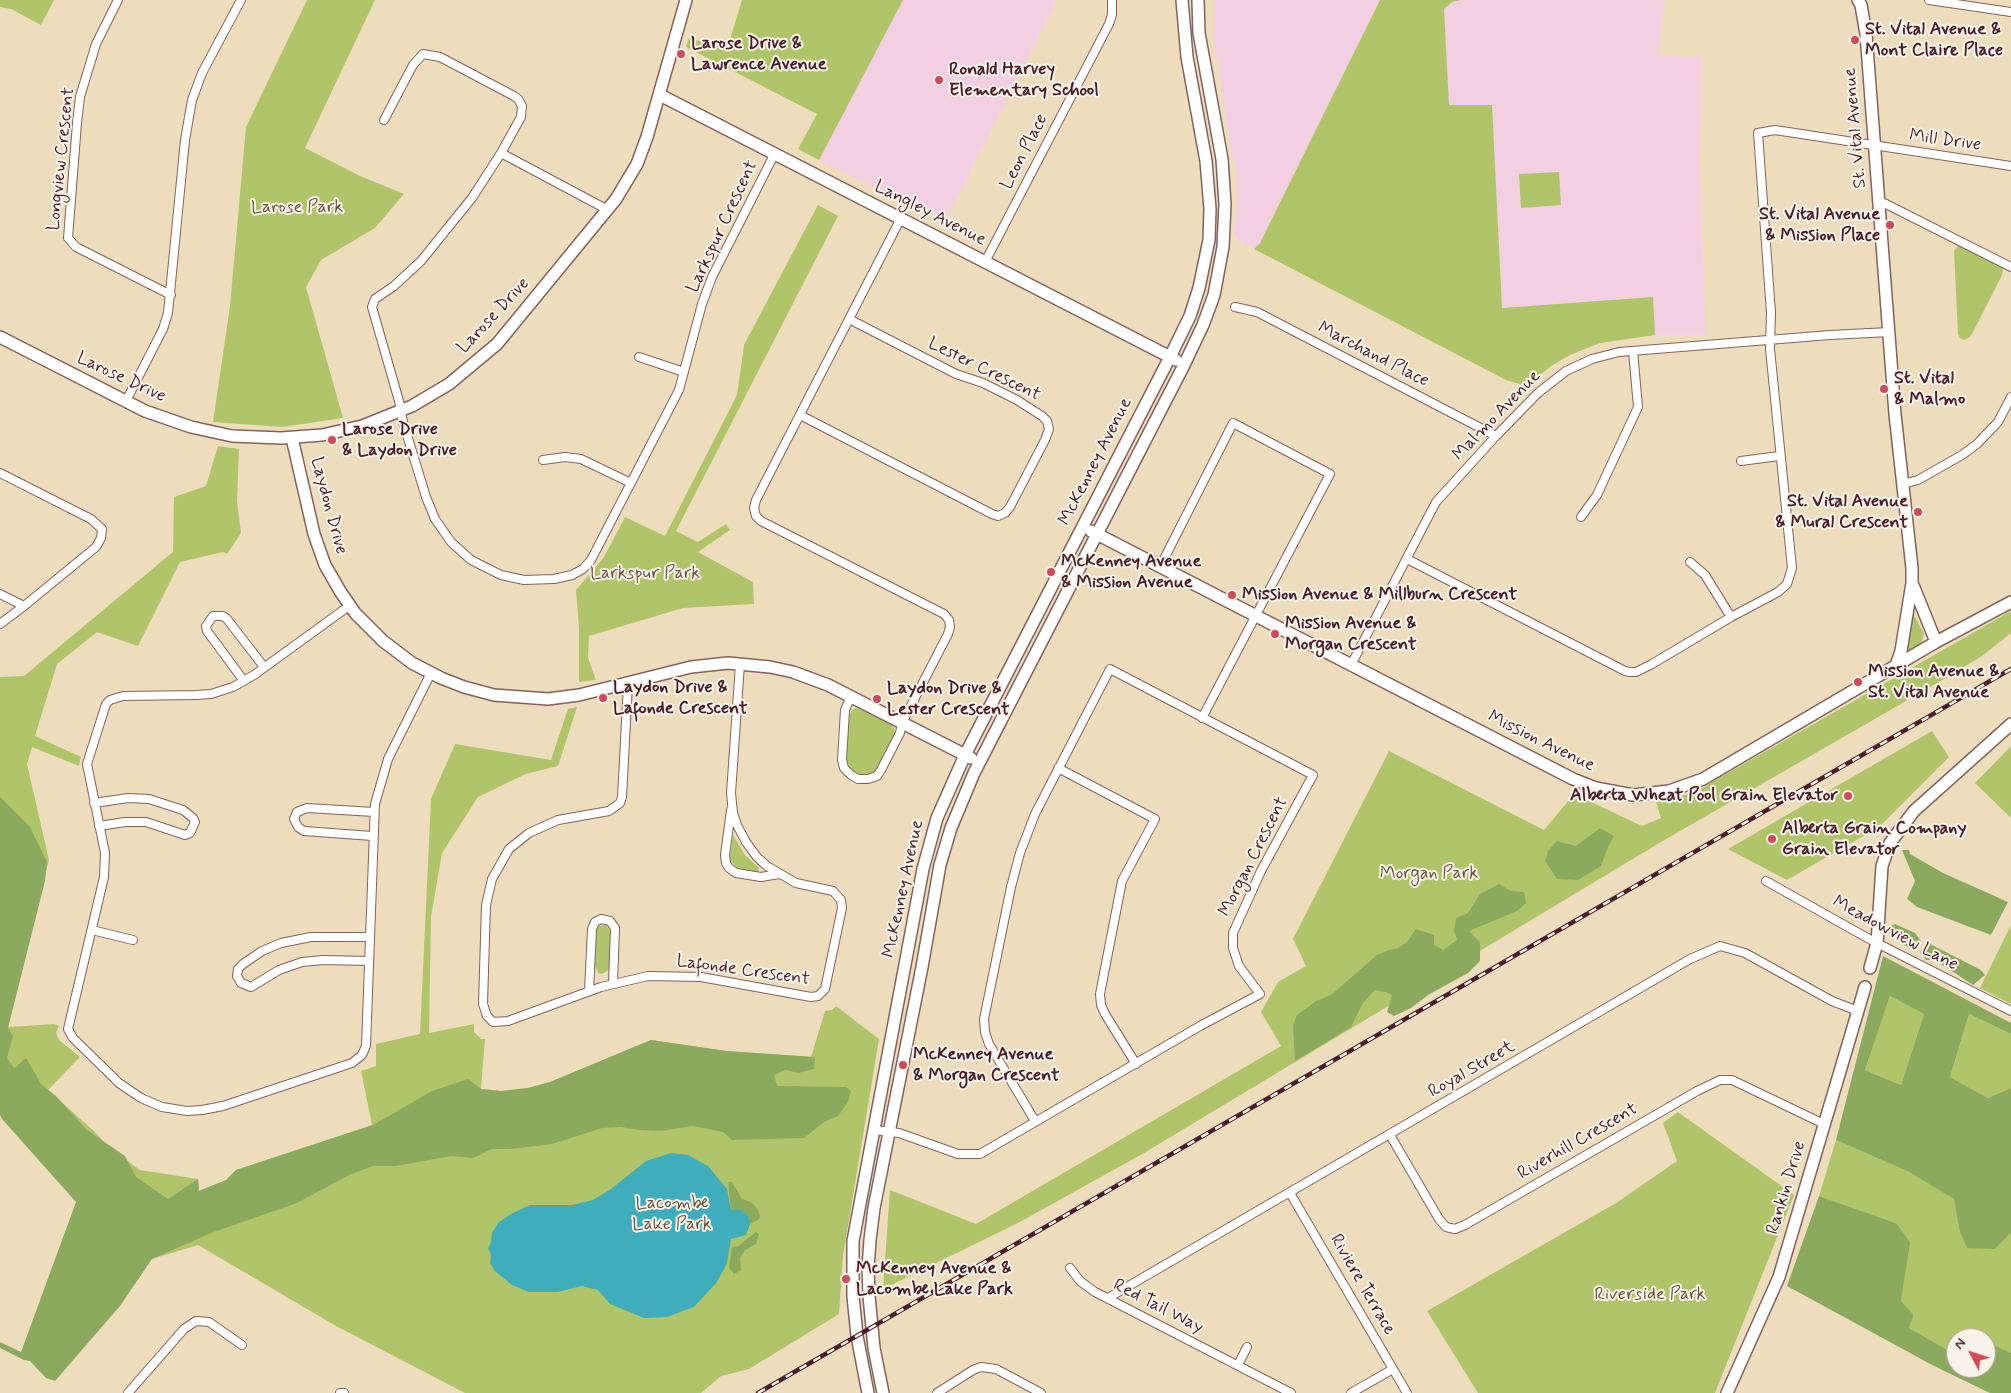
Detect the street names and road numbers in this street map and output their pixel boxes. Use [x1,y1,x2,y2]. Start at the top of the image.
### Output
street label: St. Vital Avenue [1840,67,1872,189]
street label: Longview Crescent [44,86,80,232]
street label: Leon Place [997,111,1053,193]
street label: Mill Drive [1908,125,1982,157]
street label: Larkspur Crescent [683,157,763,297]
street label: Langley Avenue [870,177,990,251]
street label: Larose Drive [453,274,535,358]
street label: Marchand Place [1314,318,1432,392]
street label: Lester Crescent [924,333,1044,407]
street label: Larose Drive [73,348,169,408]
street label: Malmo Avenue [1448,366,1546,466]
street label: McKenney Avenue [1055,395,1137,529]
street label: Laydon Drive [305,455,351,557]
street label: Mission Avenue [1484,707,1598,777]
street label: Morgan Crescent [1215,794,1293,920]
street label: McKenney Avenue [879,818,929,960]
street label: Meadowview Lane [1828,892,1962,976]
street label: Lafonde Crescent [675,951,811,991]
street label: Royal Street [1425,1037,1519,1103]
street label: Riverhill Crescent [1514,1099,1642,1185]
street label: Rankin Drive [1763,1139,1811,1237]
street label: Riviere Terrace [1324,1231,1400,1339]
street label: Red Tail Way [1109,1275,1207,1339]

